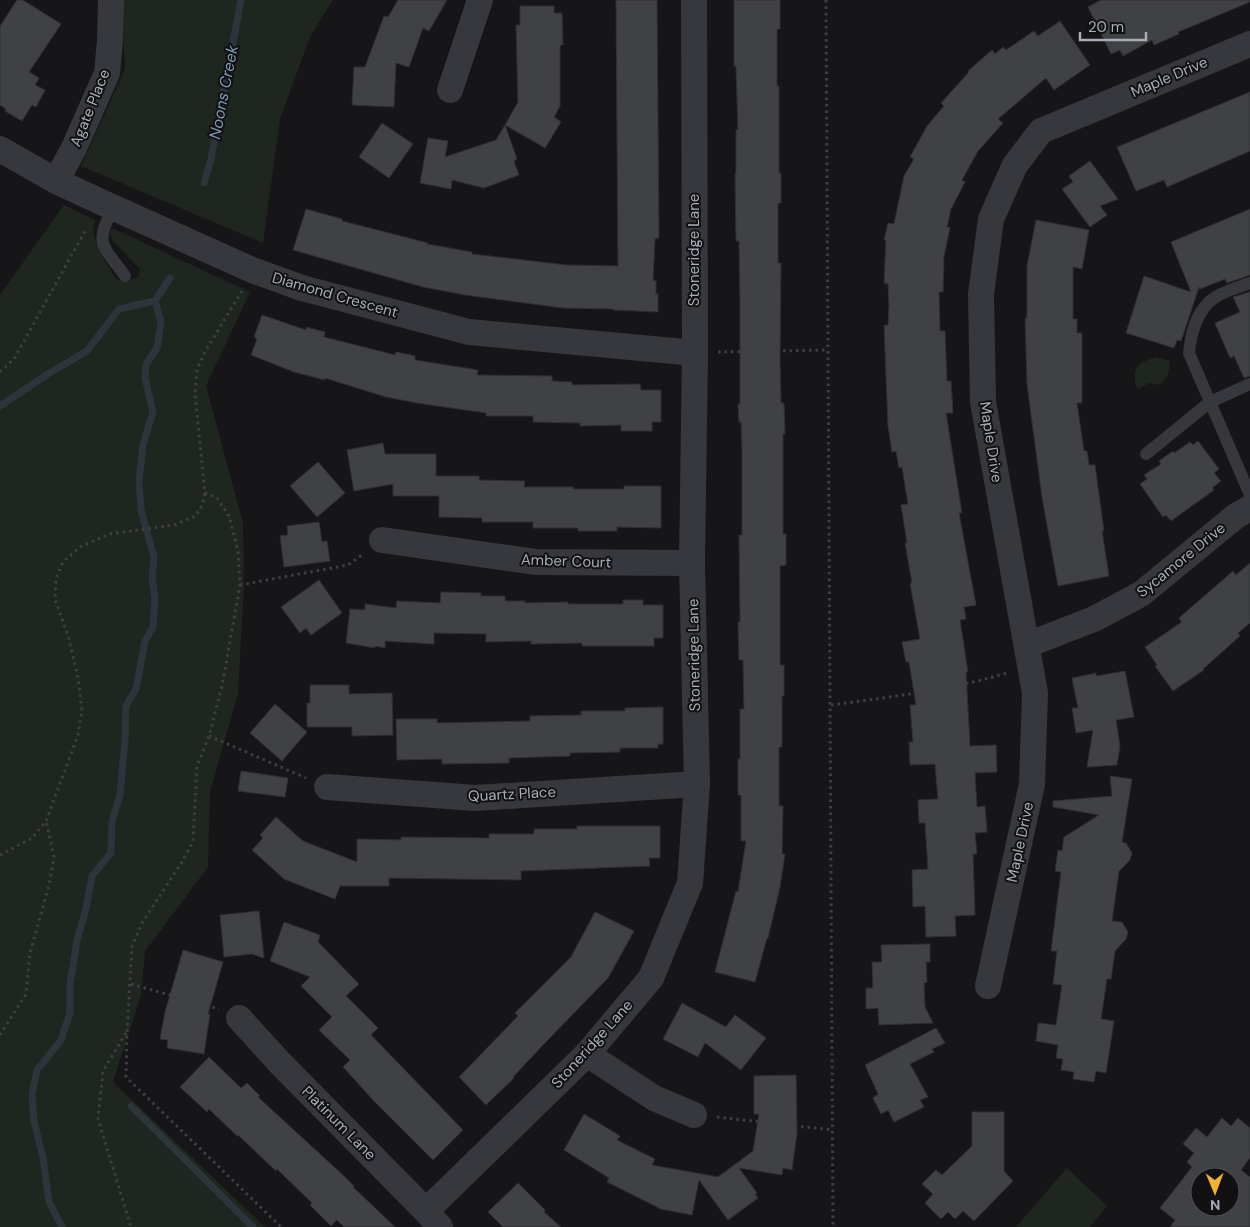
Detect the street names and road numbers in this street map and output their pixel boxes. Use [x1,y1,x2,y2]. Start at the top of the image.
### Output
street label: Maple Drive [1128,52,1210,102]
street label: Agate Place [65,66,115,150]
street label: Stoneridge Lane [684,194,704,306]
street label: Diamond Crescent [270,267,400,323]
street label: Maple Drive [975,400,1007,484]
street label: Sycamore Drive [1132,518,1230,602]
street label: Amber Court [520,549,612,573]
street label: Stoneridge Lane [683,598,705,712]
street label: Quartz Place [468,782,556,806]
street label: Maple Drive [1002,800,1038,884]
street label: Stoneridge Lane [547,995,637,1093]
street label: Platinum Lane [298,1082,380,1164]

